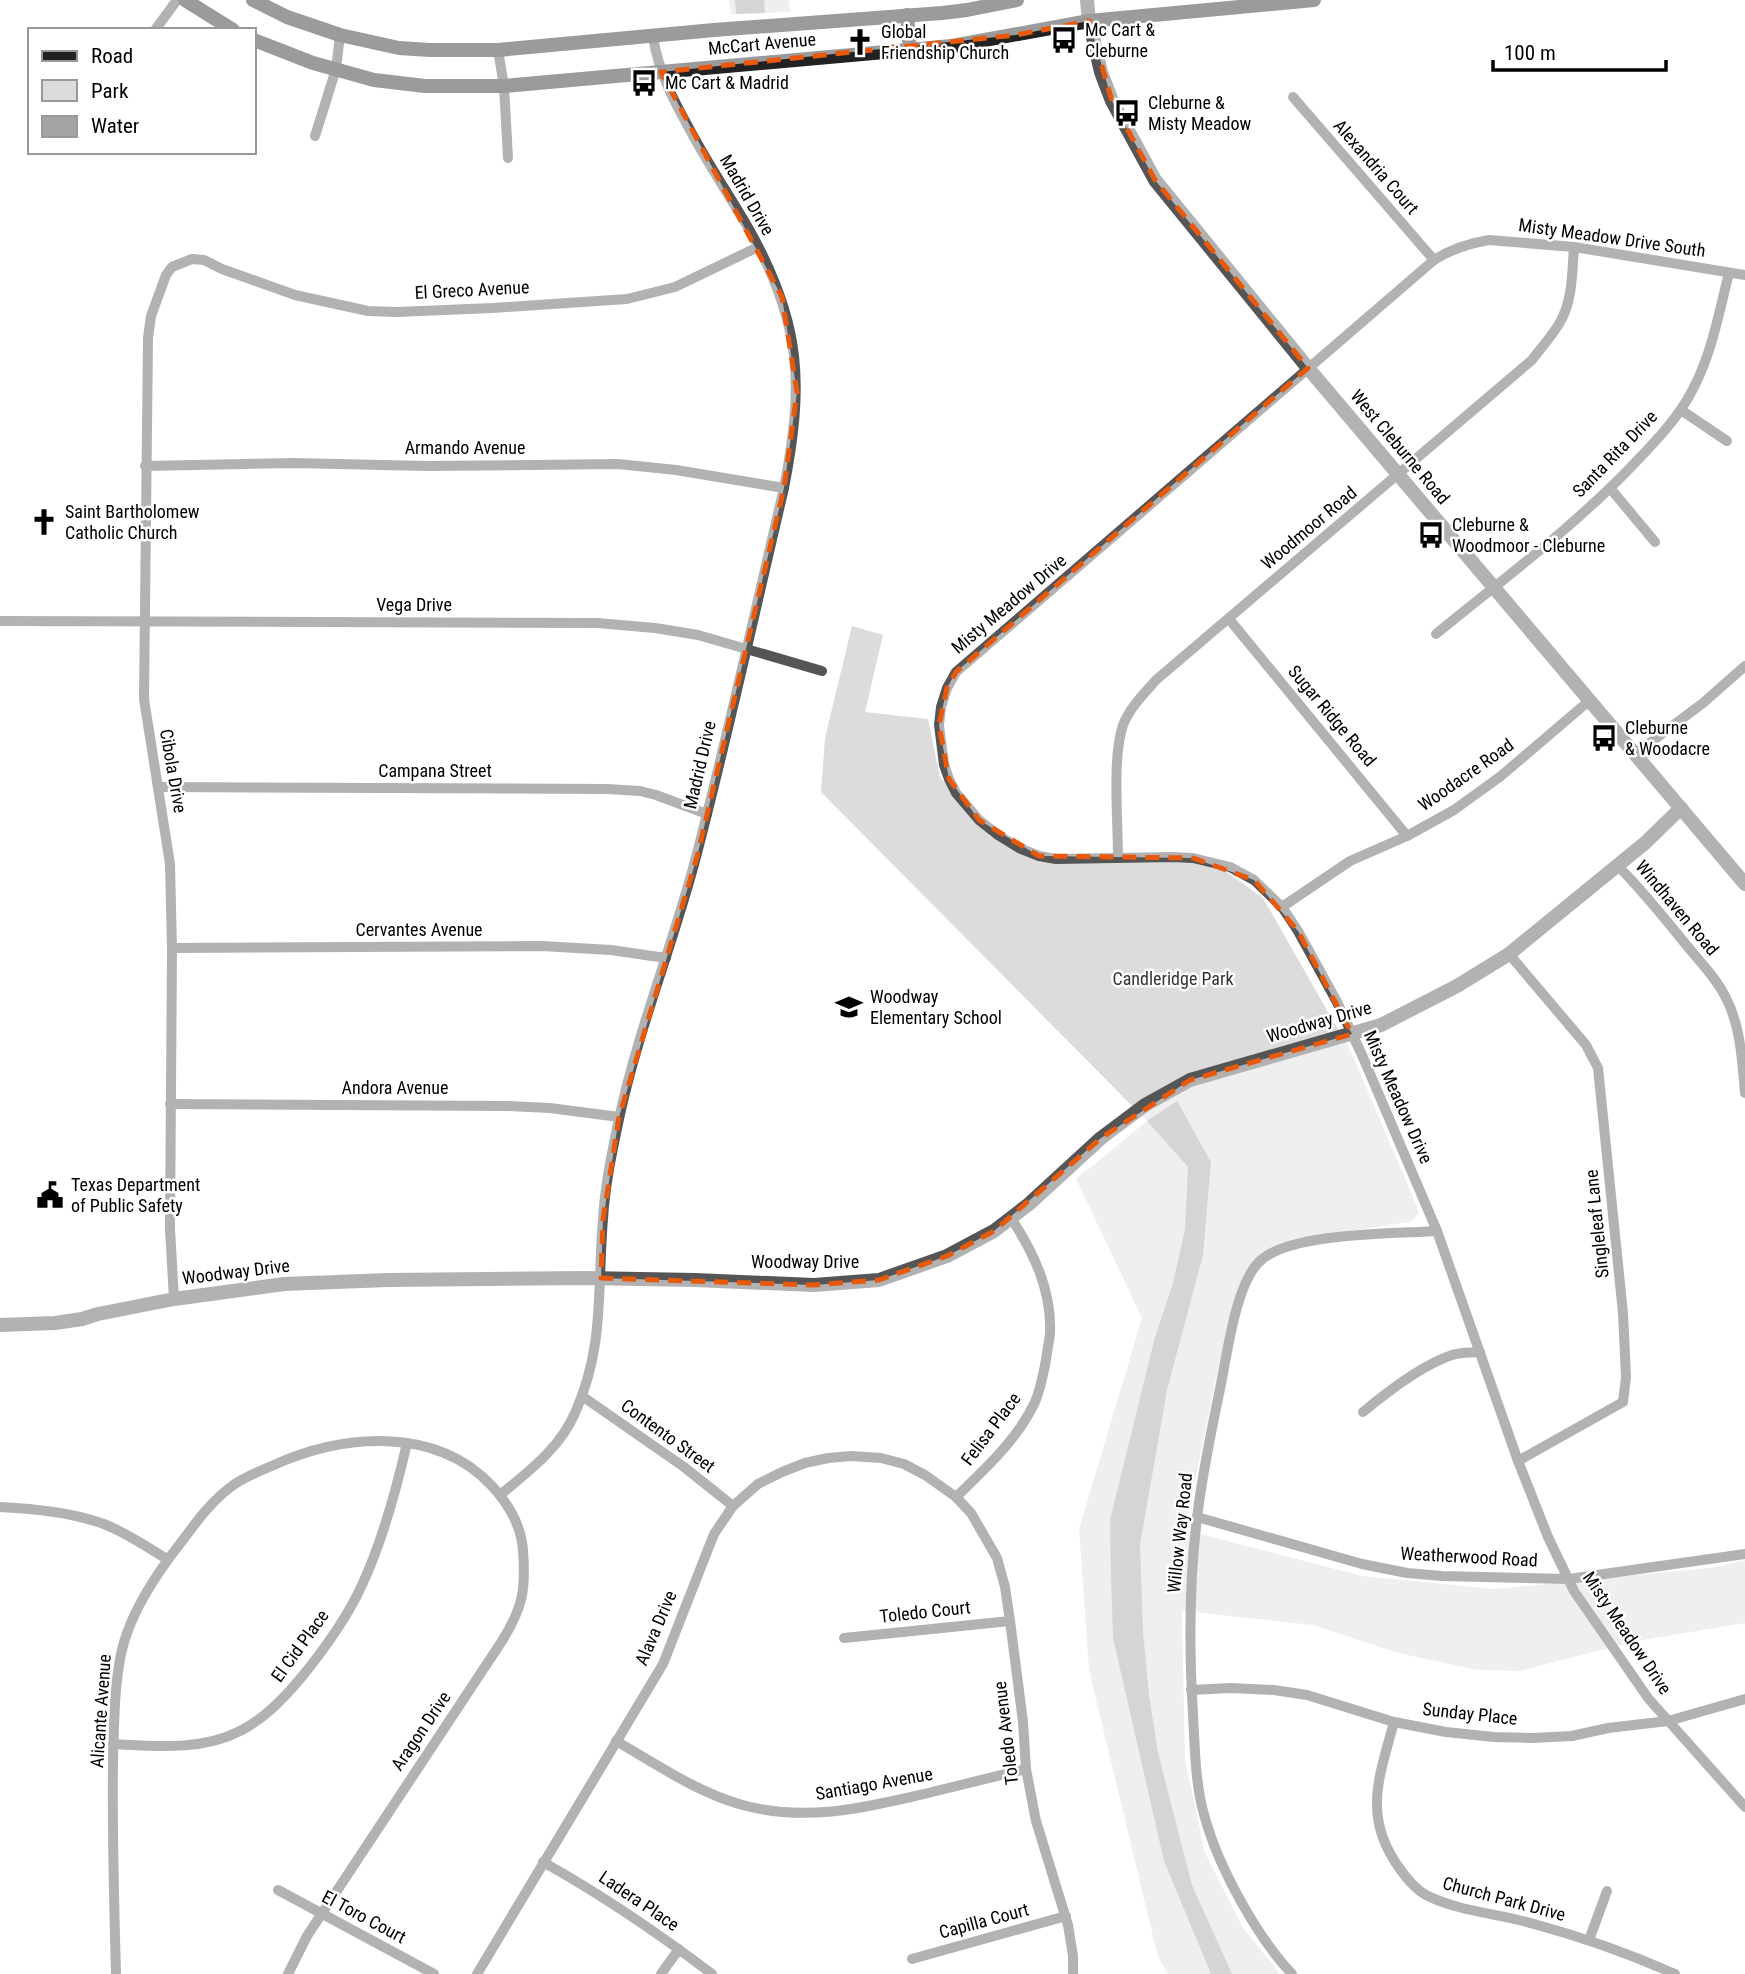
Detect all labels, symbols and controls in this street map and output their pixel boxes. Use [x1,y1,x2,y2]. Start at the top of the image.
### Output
place label: Mc Cart & Cleburne [1085,19,1155,61]
place label: Global Friendship Church [881,21,1009,63]
bus stop icon: Mc Cart & Cleburne [1049,25,1079,55]
church icon: Global Friendship Church [845,27,875,57]
legend [28,28,256,154]
street label: McCart Avenue [707,28,817,59]
scale bar [1493,28,1666,72]
text: 100 m [1504,41,1556,65]
text: Road [91,44,133,68]
bus stop icon: Mc Cart & Madrid [629,68,659,98]
place label: Mc Cart & Madrid [665,72,789,93]
text: Park [91,79,129,103]
place label: Cleburne & Misty Meadow [1148,92,1252,134]
bus stop icon: Cleburne & Misty Meadow [1112,98,1142,128]
text: Water [91,114,139,138]
street label: Alexandria Court [1330,115,1423,218]
street label: Madrid Drive [716,151,779,239]
street label: Misty Meadow Drive South [1517,214,1707,261]
street label: El Greco Avenue [414,276,530,303]
street label: West Cleburne Road [1346,385,1454,508]
street label: Santa Rita Drive [1568,406,1661,501]
street label: Armando Avenue [405,437,525,458]
street label: Woodmoor Road [1257,482,1361,574]
place label: Saint Bartholomew Catholic Church [65,501,200,543]
church icon: Saint Bartholomew Catholic Church [29,507,59,537]
place label: Cleburne & Woodmoor - Cleburne [1452,514,1605,556]
bus stop icon: Cleburne & Woodmoor - Cleburne [1416,520,1446,550]
street label: Misty Meadow Drive [947,550,1070,658]
street label: Vega Drive [376,594,452,615]
street label: Sugar Ridge Road [1284,661,1381,770]
place label: Cleburne & Woodacre [1625,717,1710,759]
street label: Madrid Drive [679,719,720,811]
bus stop icon: Cleburne & Woodacre [1589,723,1619,753]
street label: Cibola Drive [156,727,191,815]
street label: Woodacre Road [1414,734,1517,815]
street label: Campana Street [378,760,492,781]
street label: Windhaven Road [1632,856,1723,960]
street label: Cervantes Avenue [355,919,483,940]
park label: Candleridge Park [1112,968,1234,989]
place label: Woodway Elementary School [870,986,1002,1028]
school or university icon: Woodway Elementary School [834,992,864,1022]
street label: Woodway Drive [1264,997,1374,1047]
street label: Misty Meadow Drive [1360,1027,1437,1167]
street label: Andora Avenue [342,1077,448,1098]
street label: Singleleaf Lane [1580,1169,1613,1279]
place label: Texas Department of Public Safety [71,1174,200,1216]
public building icon: Texas Department of Public Safety [35,1180,65,1210]
street label: Woodway Drive [751,1251,859,1272]
street label: Woodway Drive [181,1254,291,1289]
street label: Felisa Place [956,1388,1025,1469]
street label: Contento Street [617,1394,719,1477]
street label: Willow Way Road [1163,1472,1196,1594]
street label: Weatherwood Road [1400,1542,1538,1571]
street label: Misty Meadow Drive [1579,1567,1676,1698]
street label: Alava Drive [630,1587,681,1668]
street label: Toledo Court [878,1596,971,1627]
street label: El Cid Place [266,1606,333,1686]
street label: Alicante Avenue [86,1653,115,1769]
street label: Toledo Avenue [989,1680,1022,1786]
street label: Aragon Drive [386,1687,455,1774]
street label: Sunday Place [1422,1698,1519,1729]
street label: Santiago Avenue [814,1763,934,1804]
street label: Ladera Place [595,1866,683,1935]
street label: Church Park Drive [1440,1872,1568,1925]
street label: El Toro Court [319,1886,410,1947]
street label: Capilla Court [937,1898,1031,1943]

